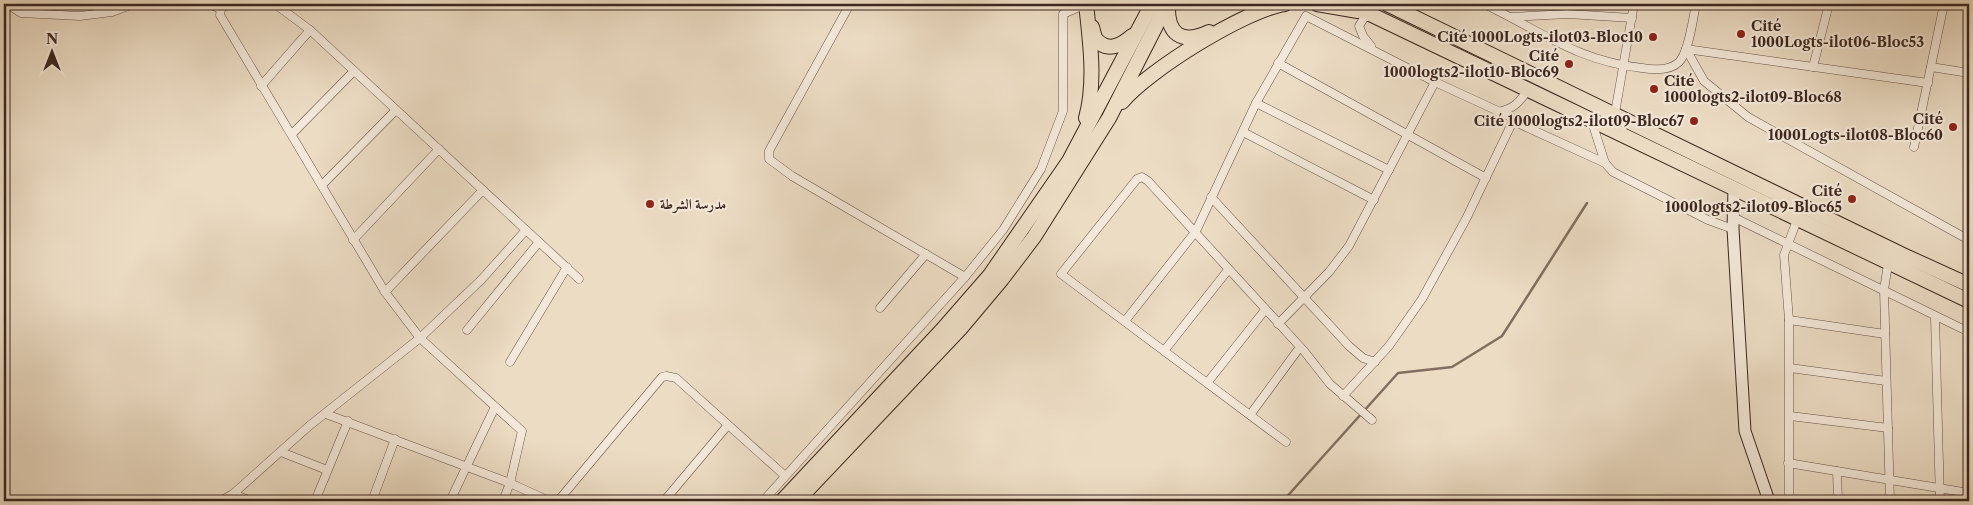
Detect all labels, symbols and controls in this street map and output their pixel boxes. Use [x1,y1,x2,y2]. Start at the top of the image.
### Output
place label: Cité 1000Logts-ilot06-Bloc53 [1751,17,1924,51]
north arrow [28,28,78,78]
place label: Cité 1000Logts-ilot03-Bloc10 [1437,28,1643,46]
marker: Cité 1000Logts-ilot06-Bloc53 [1735,28,1747,40]
text: N [46,30,58,48]
marker: Cité 1000Logts-ilot03-Bloc10 [1647,31,1659,43]
place label: Cité 1000logts2-ilot10-Bloc69 [1384,47,1559,81]
marker: Cité 1000logts2-ilot10-Bloc69 [1563,58,1575,70]
place label: Cité 1000logts2-ilot09-Bloc68 [1664,72,1842,106]
marker: Cité 1000logts2-ilot09-Bloc68 [1648,83,1660,95]
place label: Cité 1000Logts-ilot08-Bloc60 [1768,110,1943,144]
place label: Cité 1000logts2-ilot09-Bloc67 [1474,112,1685,130]
marker: Cité 1000logts2-ilot09-Bloc67 [1688,115,1700,127]
marker: Cité 1000Logts-ilot08-Bloc60 [1947,121,1959,133]
place label: Cité 1000logts2-ilot09-Bloc65 [1665,182,1842,216]
marker: Cité 1000logts2-ilot09-Bloc65 [1846,193,1858,205]
place label: مدرسة الشرطة [660,195,726,214]
marker: مدرسة الشرطة [644,198,656,210]

